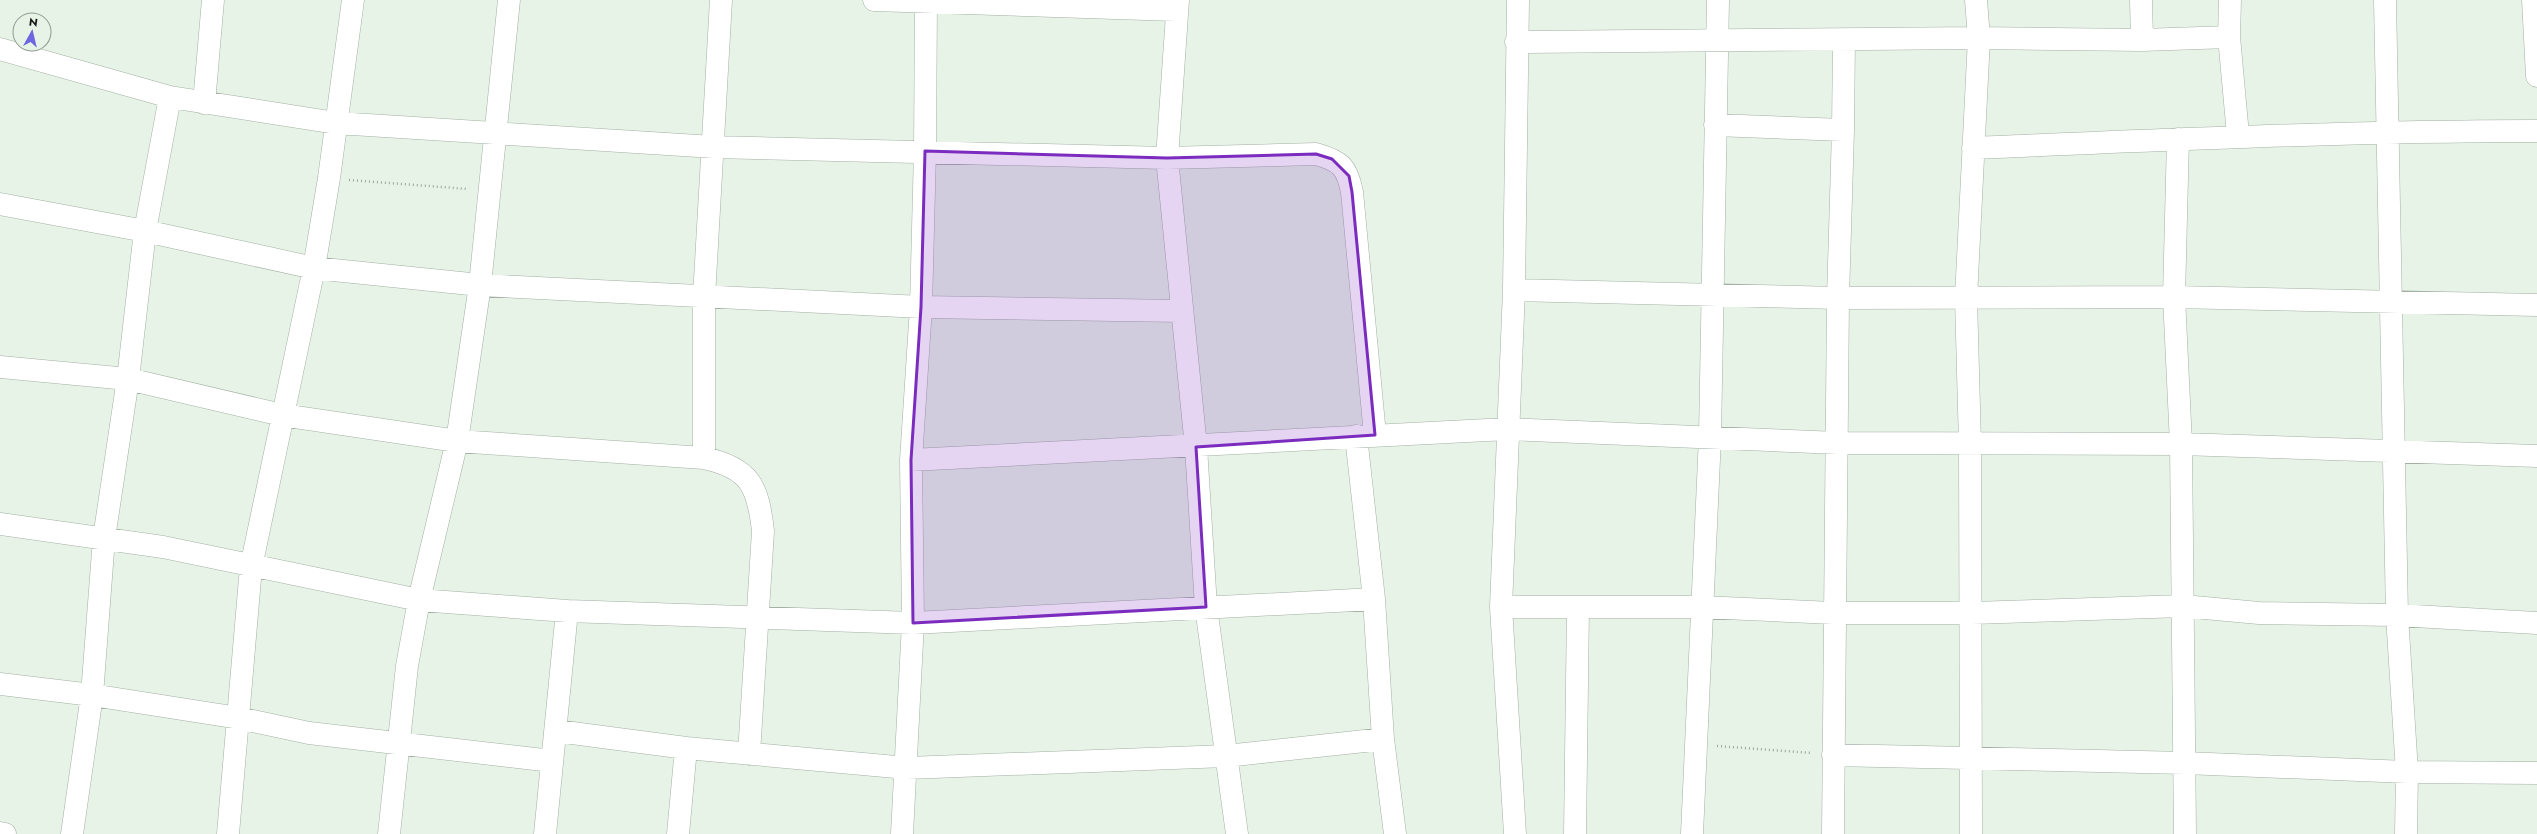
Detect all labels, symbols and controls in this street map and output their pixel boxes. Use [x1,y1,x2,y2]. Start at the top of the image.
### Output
north arrow [12,12,52,52]
text: N [28,14,39,31]

